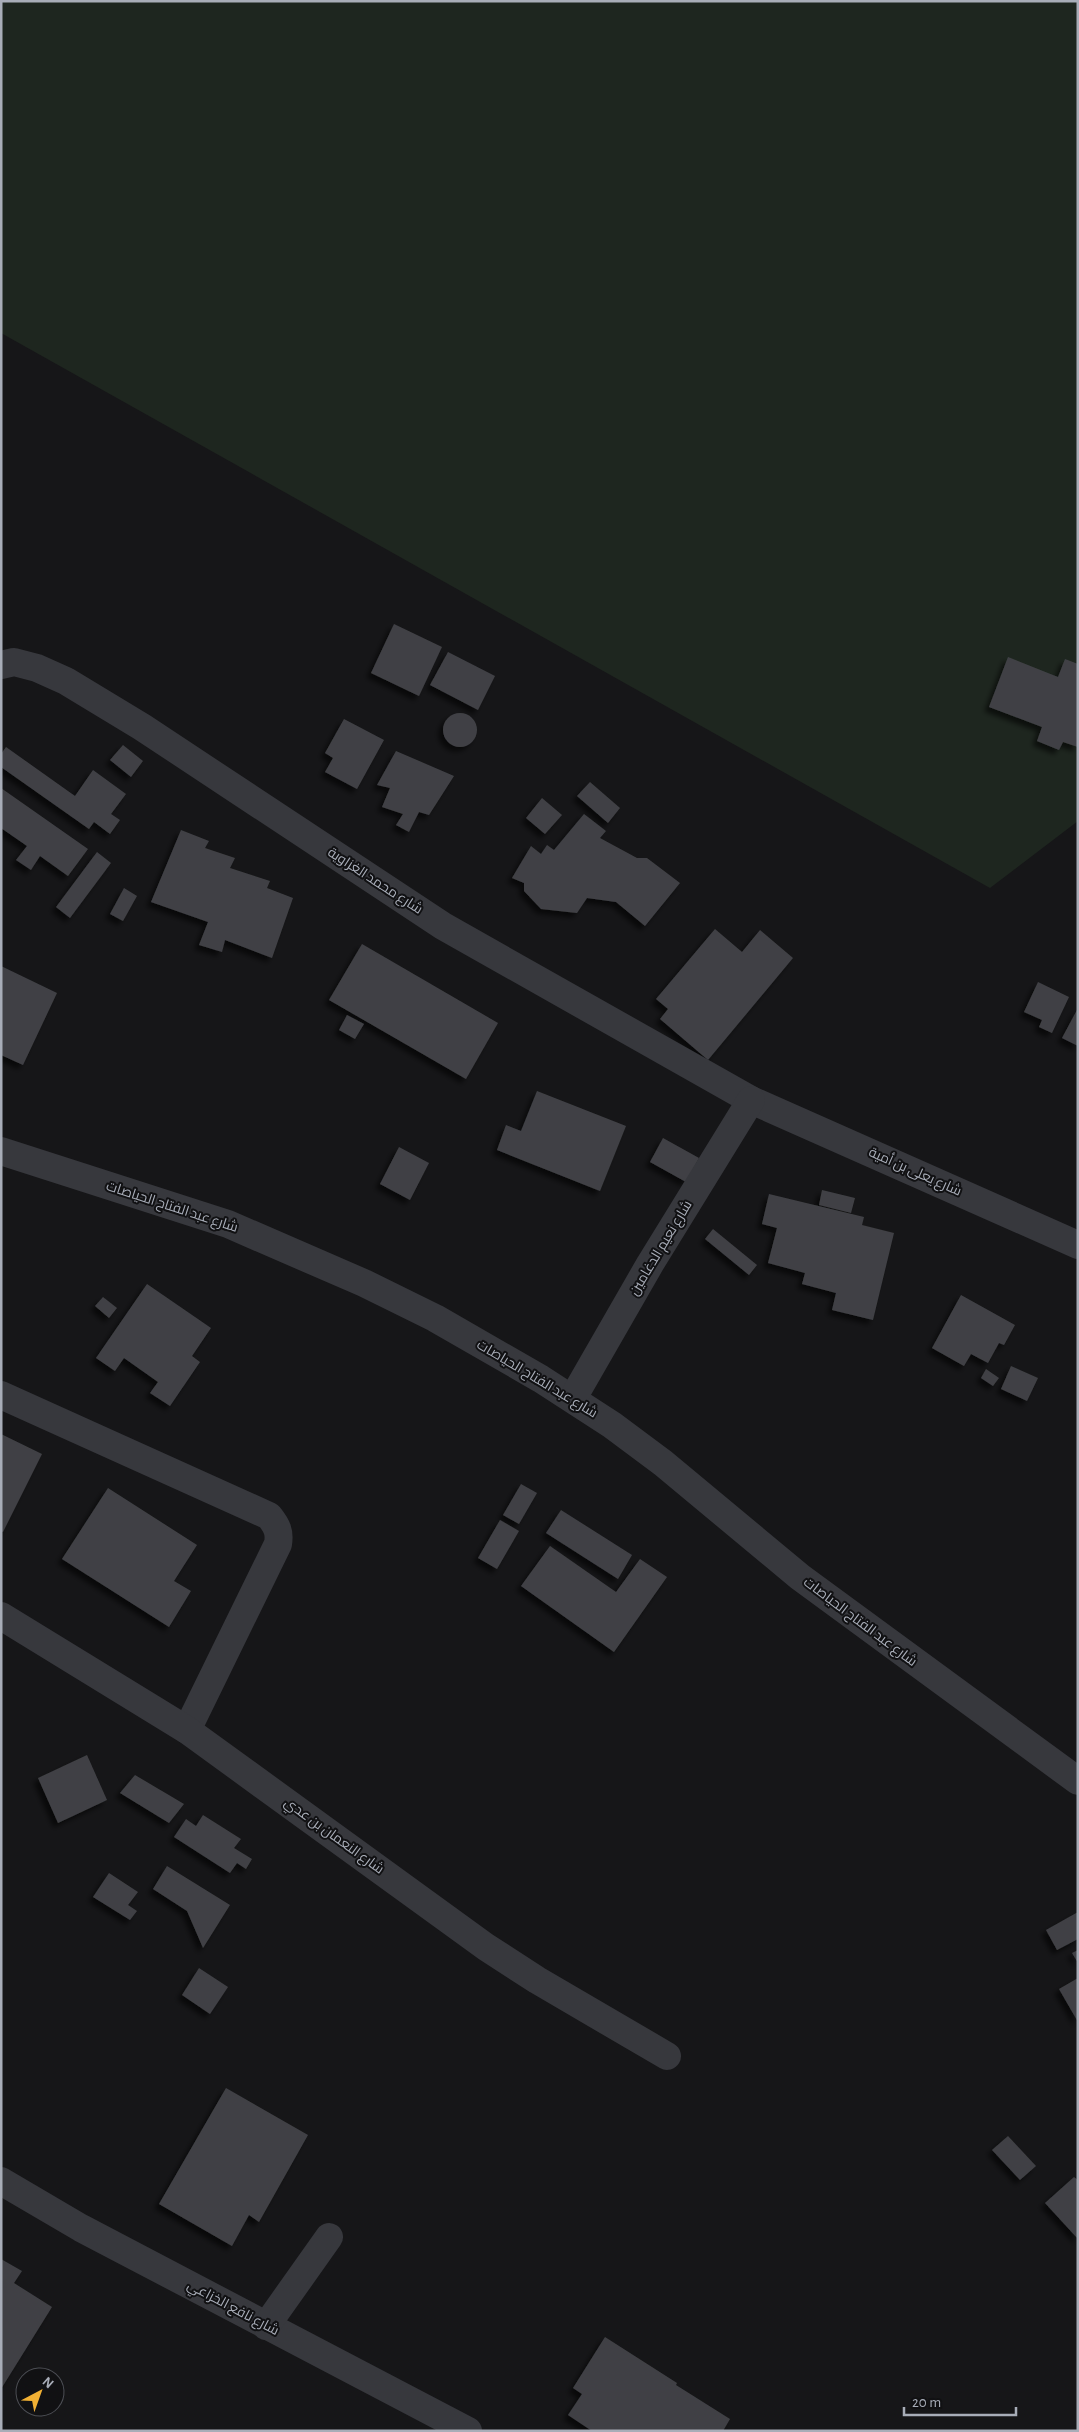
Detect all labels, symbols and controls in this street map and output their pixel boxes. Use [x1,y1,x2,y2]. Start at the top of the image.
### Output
street label: شارع محمد الغزاوية [324,845,425,918]
street label: شارع يعلى بن أمية [866,1143,965,1200]
street label: شارع عبد الفتاح الحياصات [104,1179,240,1236]
street label: شارع نعيم الدغامين [627,1198,697,1299]
street label: شارع عبد الفتاح الحياصات [474,1338,600,1421]
street label: شارع عبد الفتاح الحياصات [800,1575,919,1670]
street label: شارع النعمان بن عدي [279,1795,386,1880]
street label: شارع نافع الخزاعي [183,2278,281,2342]
north arrow [15,2367,65,2417]
text: N [40,2374,56,2391]
scale bar [904,2384,1016,2416]
text: 20 m [912,2395,941,2410]

